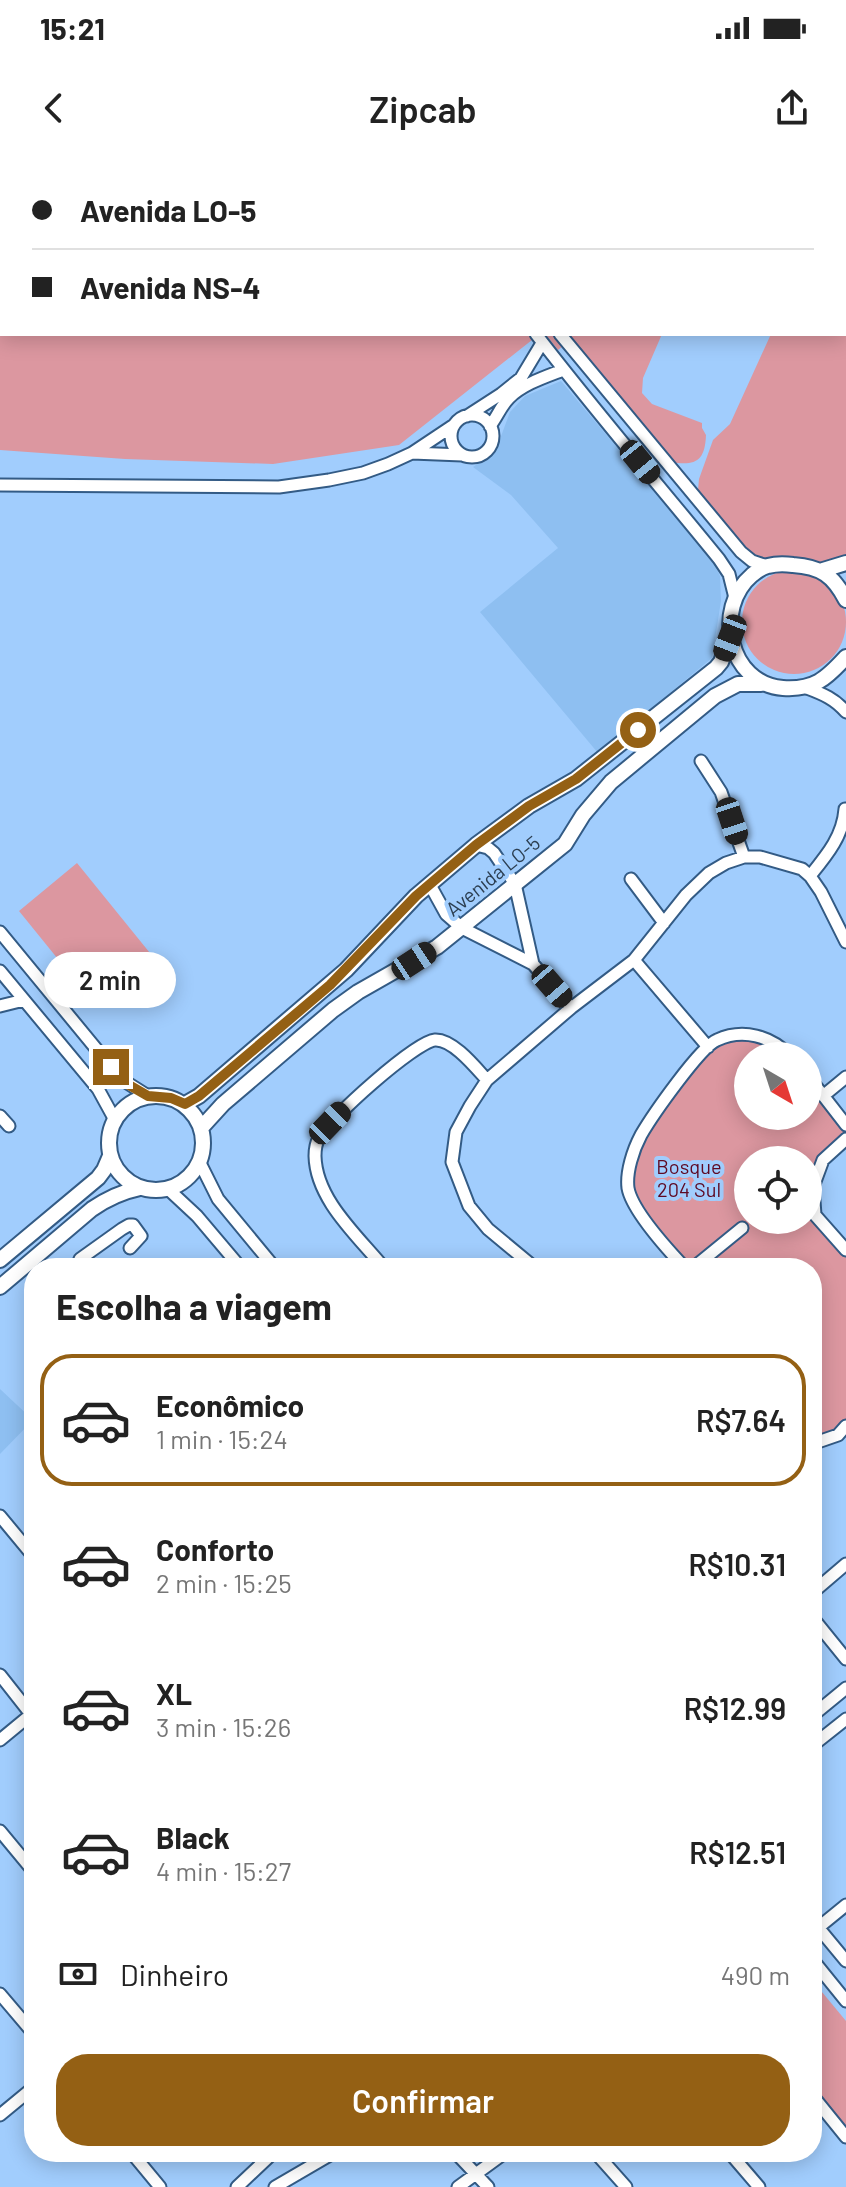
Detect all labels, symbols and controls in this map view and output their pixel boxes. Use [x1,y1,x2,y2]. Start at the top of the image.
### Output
text: 15:21 [40,10,105,46]
icon: back [32,86,76,130]
icon: share [770,86,814,130]
text: Zipcab [369,87,477,130]
text: Avenida LO-5 [80,192,256,228]
text: Avenida NS-4 [80,269,261,305]
car [616,436,664,488]
car [710,611,750,665]
route start [620,712,656,748]
car [713,794,751,848]
street label: Avenida LO-5 [440,830,544,921]
car [387,938,441,984]
callout: 2 min [45,951,177,1007]
car [527,960,577,1012]
text: 2 min [79,964,141,995]
north arrow [734,1042,822,1130]
map controls [734,1042,822,1234]
route end [93,1049,129,1085]
car [305,1097,355,1149]
button: locate [734,1146,822,1234]
park label: Bosque 204 Sul [656,1154,722,1201]
text: Escolha a viagem [56,1284,332,1327]
icon: car [60,1384,132,1456]
text: Econômico [156,1387,304,1423]
text: R$7.64 [696,1402,786,1438]
text: 1 min · 15:24 [156,1423,288,1454]
icon: car [60,1528,132,1600]
text: Conforto [156,1531,274,1567]
text: R$10.31 [688,1546,786,1582]
text: 2 min · 15:25 [156,1567,292,1598]
icon: car [60,1672,132,1744]
text: XL [156,1675,192,1711]
text: R$12.99 [684,1690,786,1726]
text: 3 min · 15:26 [156,1711,291,1742]
icon: car [60,1816,132,1888]
text: Black [156,1819,230,1855]
text: R$12.51 [689,1834,786,1870]
text: 4 min · 15:27 [156,1855,291,1886]
icon: cash [56,1952,100,1996]
text: Dinheiro [120,1956,229,1992]
text: 490 m [721,1959,790,1990]
button: Confirmar [56,2054,790,2146]

